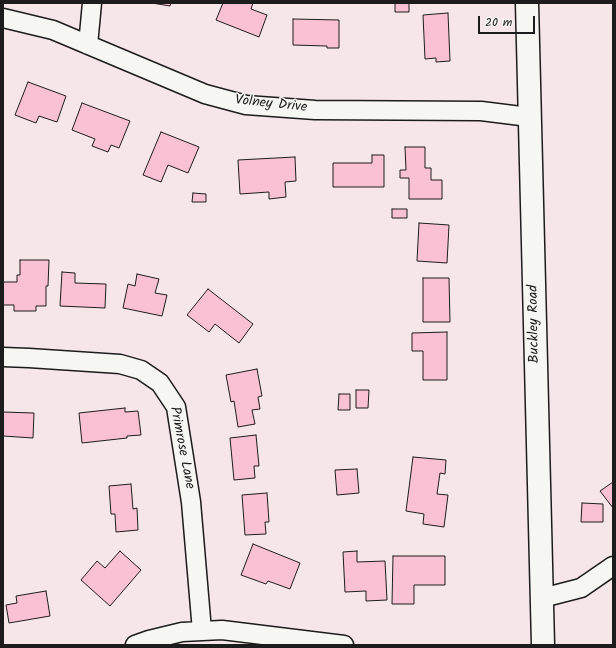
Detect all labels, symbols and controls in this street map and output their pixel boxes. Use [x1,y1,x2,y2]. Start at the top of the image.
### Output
scale bar [480,8,537,34]
text: 20 m [485,13,512,32]
street label: Volney Drive [234,93,308,117]
street label: Buckley Road [526,285,544,363]
street label: Primrose Lane [165,405,197,491]

